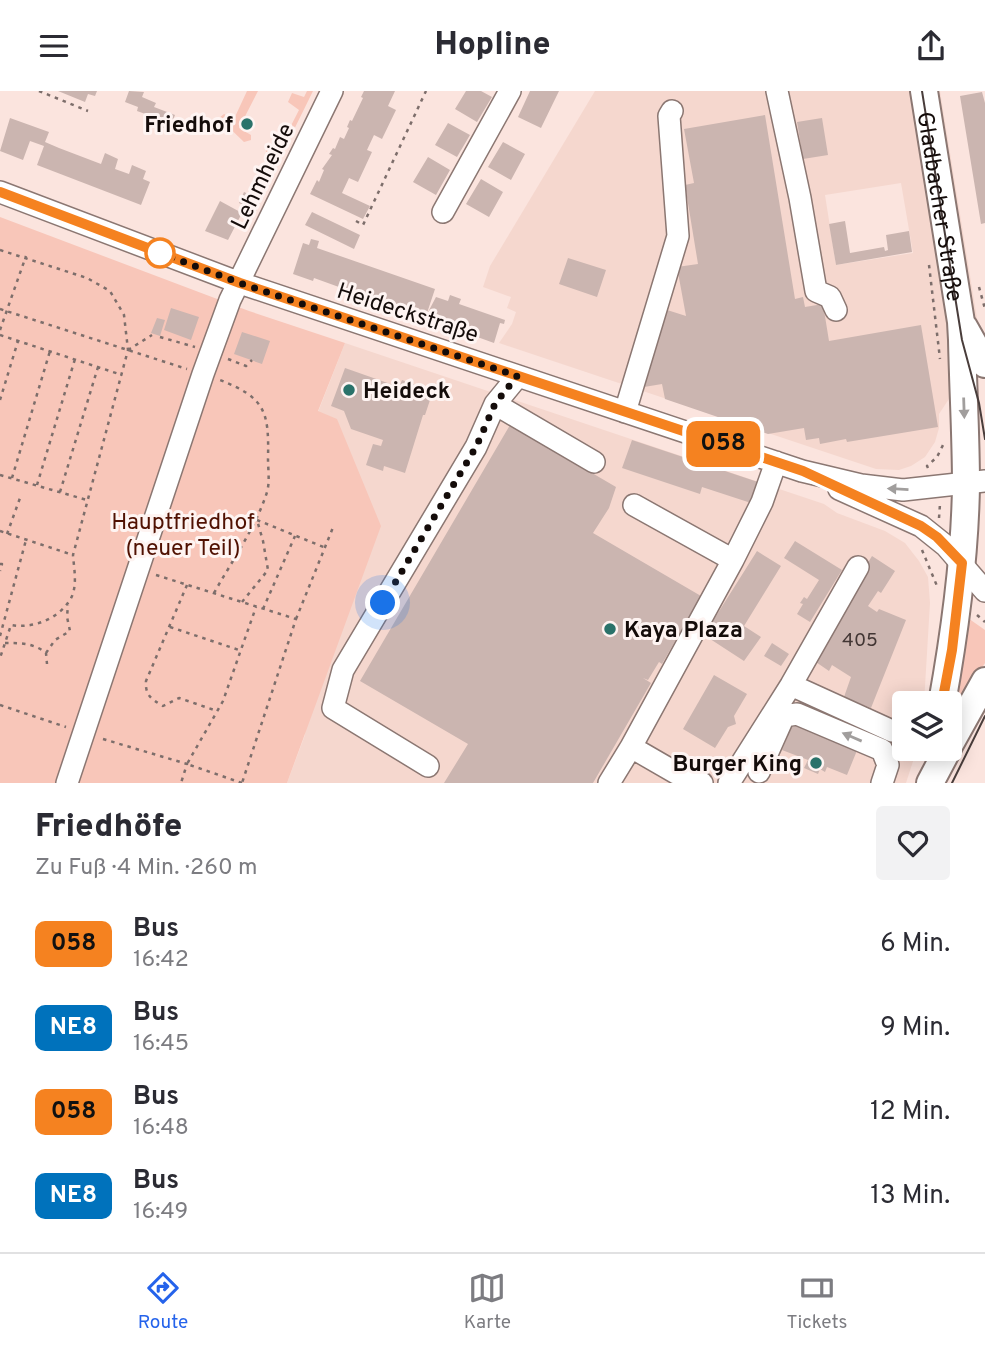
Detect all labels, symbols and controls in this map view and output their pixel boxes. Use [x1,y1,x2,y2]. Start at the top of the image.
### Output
text: Hopline [434,26,551,66]
icon: menu [35,27,73,65]
icon: share [912,27,950,65]
street label: Gladbacher Straße [909,110,968,304]
place label: Friedhof [144,112,233,141]
marker: Friedhof [239,116,255,132]
street label: Lehmheide [226,119,302,235]
unlabelled marker [145,238,175,268]
street label: Heideckstraße [333,278,482,351]
place label: Heideck [363,378,451,407]
marker: Heideck [341,382,357,398]
one-way arrow [958,398,970,420]
line badge: 058 [683,421,763,467]
text: 058 [700,429,746,459]
one-way arrow [887,483,909,494]
park label: Hauptfriedhof (neuer Teil) [111,509,255,564]
your location [365,585,400,620]
place label: Kaya Plaza [624,617,743,646]
marker: Kaya Plaza [602,621,618,637]
house number: 405 [842,629,878,653]
map controls [892,691,962,761]
button: layers [892,691,962,761]
one-way arrow [841,731,862,742]
place label: Burger King [672,751,802,780]
marker: Burger King [808,755,824,771]
button: heart [876,806,950,880]
text: Friedhöfe [35,807,182,849]
text: Zu Fuß · 4 Min. · 260 m [35,854,258,883]
text: Bus [133,913,179,946]
text: 6 Min. [880,928,950,961]
text: 058 [51,929,96,959]
text: 16:42 [133,946,189,975]
text: Bus [133,997,179,1030]
text: 9 Min. [880,1012,950,1045]
text: NE8 [50,1013,97,1043]
text: 16:45 [133,1030,189,1059]
text: Bus [133,1081,179,1114]
text: 12 Min. [870,1096,950,1129]
text: 058 [51,1097,96,1127]
text: 16:48 [133,1114,189,1143]
text: Bus [133,1165,179,1198]
text: 13 Min. [870,1180,950,1213]
text: NE8 [50,1181,97,1211]
text: 16:49 [133,1198,188,1227]
tab: Route [138,1269,188,1335]
tab: Karte [464,1269,511,1335]
tab: Tickets [786,1269,847,1335]

